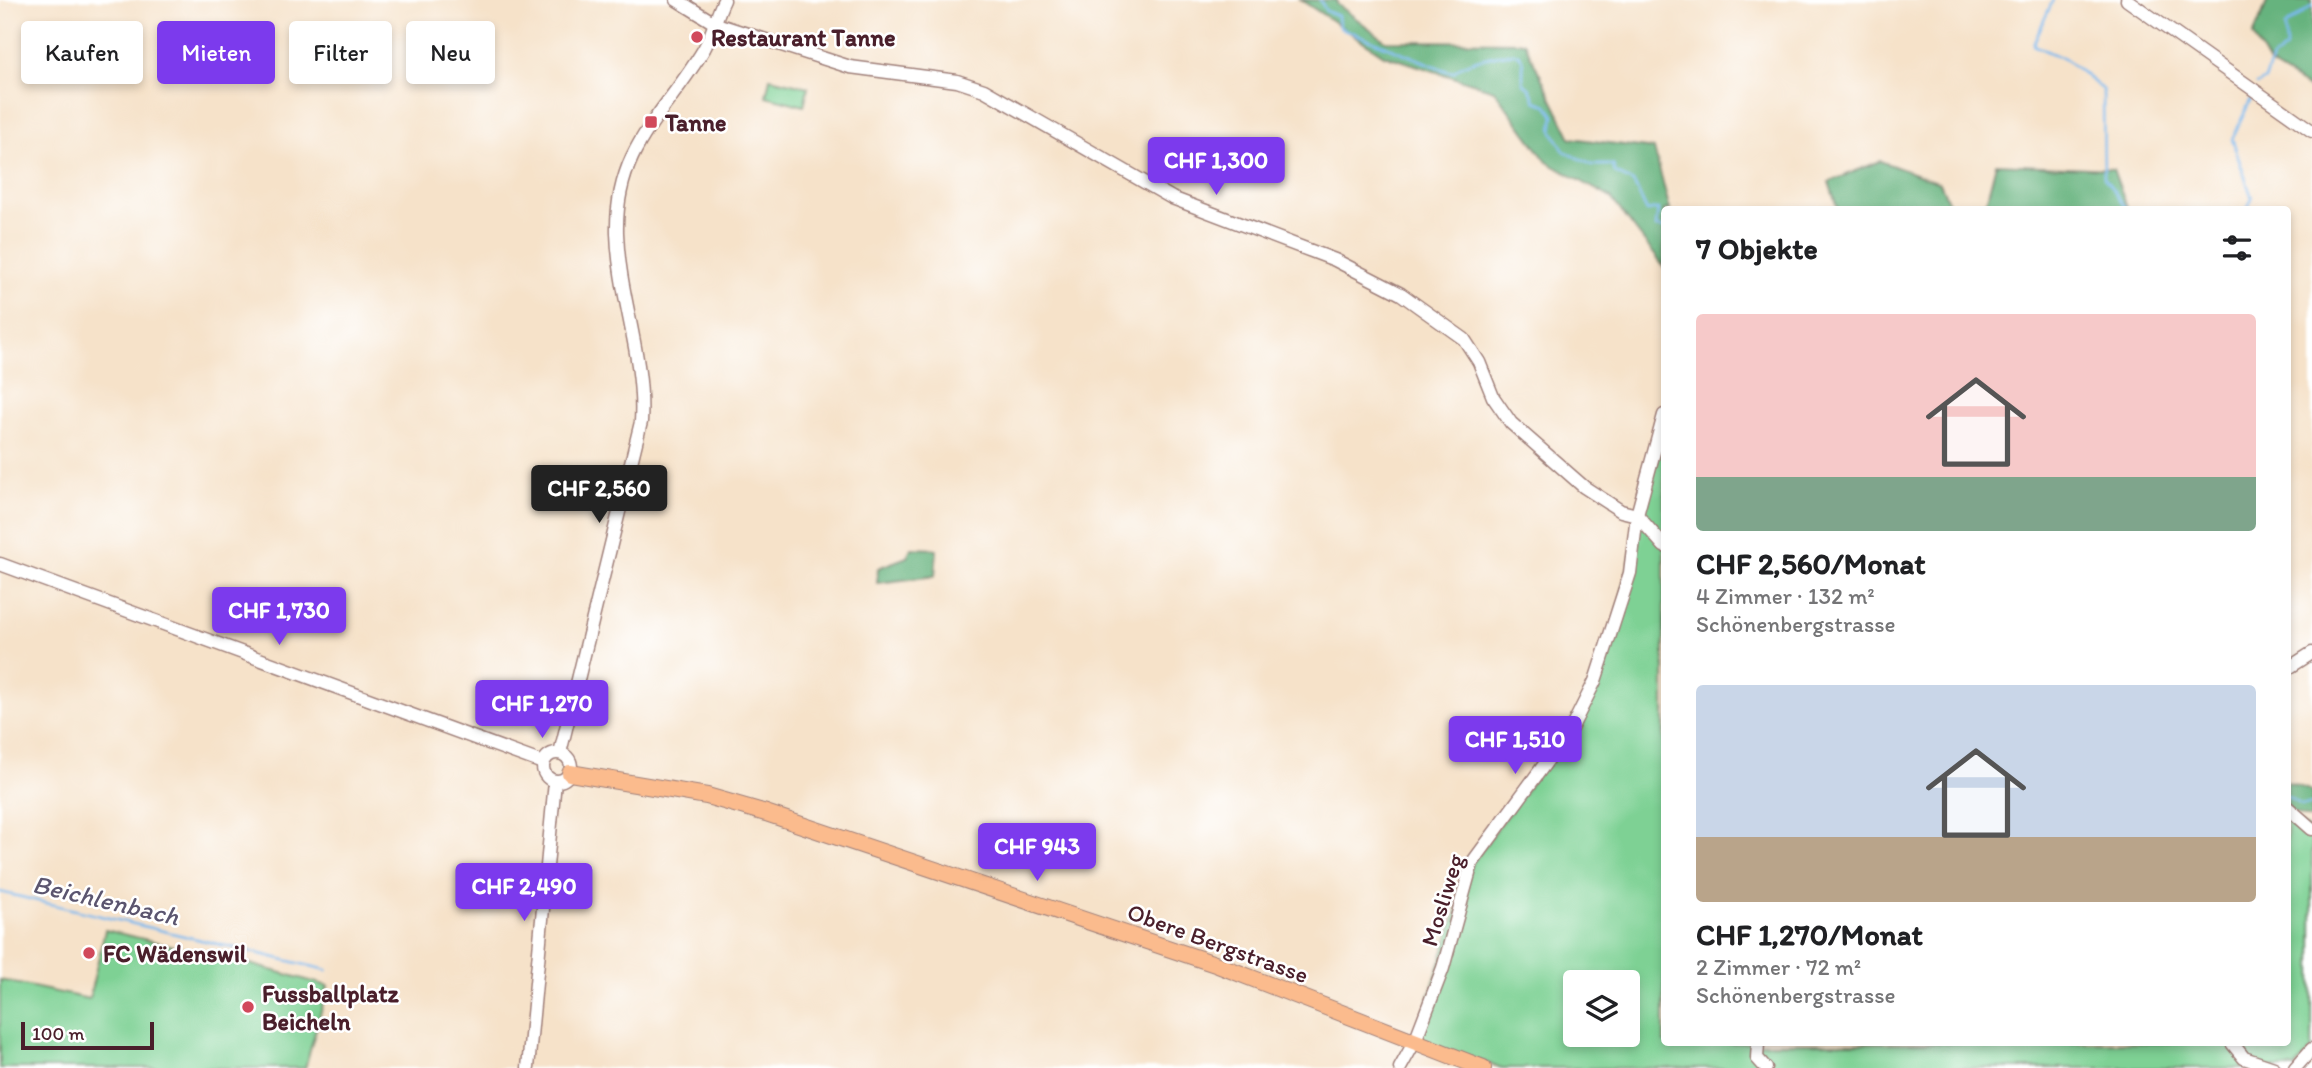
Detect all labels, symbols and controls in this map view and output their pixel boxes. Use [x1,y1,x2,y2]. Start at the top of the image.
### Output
chip: Kaufen [21,21,143,84]
chip: Mieten [157,21,275,84]
chip: Filter [289,21,392,84]
chip: Neu [406,21,495,84]
place label: Restaurant Tanne [711,23,896,52]
marker: Restaurant Tanne [689,29,705,45]
place label: Tanne [664,108,726,137]
marker: Tanne [643,114,659,130]
pin: CHF 1,300 [1136,138,1296,197]
text: CHF 1,300 [1164,146,1268,174]
icon: filters [2218,229,2256,267]
text: 7 Objekte [1696,230,1818,267]
icon: home [1913,359,2039,485]
pin: CHF 2,560 [519,466,679,525]
text: CHF 2,560 [547,474,651,502]
text: CHF 2,560/Monat [1696,545,1926,582]
text: 4 Zimmer · 132 m² [1696,582,1875,610]
pin: CHF 1,730 [199,588,359,647]
text: CHF 1,730 [228,596,330,624]
text: Schönenbergstrasse [1696,610,1896,638]
pin: CHF 1,270 [462,680,622,740]
text: CHF 1,270 [491,689,593,717]
pin: CHF 1,510 [1435,716,1595,776]
text: CHF 1,510 [1465,725,1565,753]
icon: home [1913,730,2039,856]
pin: CHF 943 [972,824,1102,883]
text: CHF 943 [994,832,1080,860]
street label: Mosliweg [1414,850,1470,950]
pin: CHF 2,490 [444,864,604,923]
water label: Beichlenbach [30,868,183,933]
text: CHF 2,490 [471,872,577,900]
street label: Obere Bergstrasse [1123,897,1313,989]
text: CHF 1,270/Monat [1696,916,1923,953]
place label: FC Wädenswil [103,939,247,968]
marker: FC Wädenswil [81,945,97,961]
text: 2 Zimmer · 72 m² [1696,953,1861,981]
map controls [1563,970,1640,1047]
button: layers [1563,970,1640,1047]
place label: Fussballplatz Beicheln [262,979,400,1036]
text: Schönenbergstrasse [1696,981,1896,1009]
marker: Fussballplatz Beicheln [240,999,256,1015]
scale bar [21,1019,154,1051]
text: 100 m [32,1022,84,1045]

